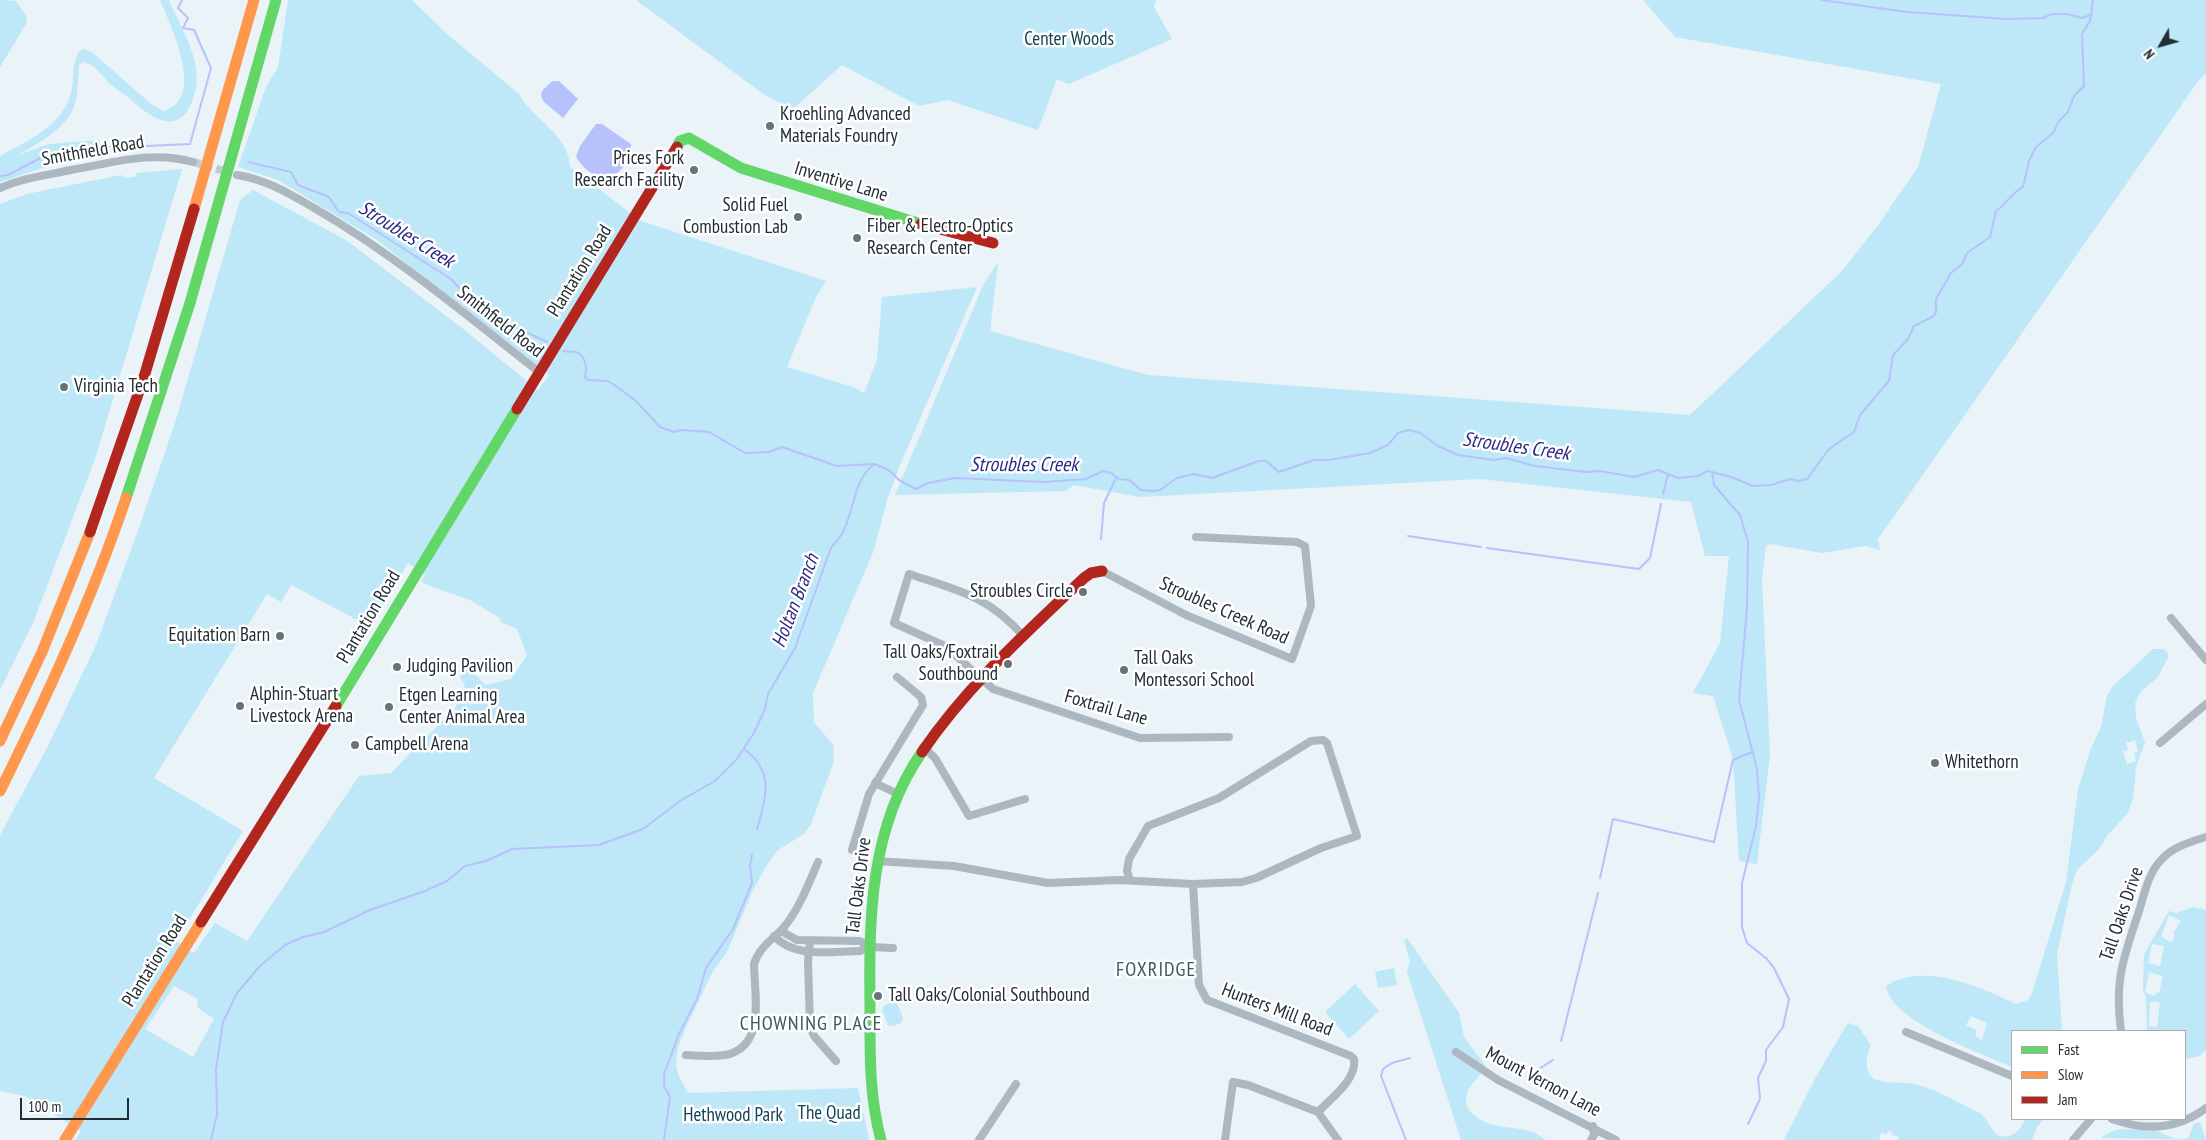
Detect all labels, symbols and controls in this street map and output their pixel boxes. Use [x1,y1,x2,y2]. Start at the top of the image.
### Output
north arrow [2136,20,2186,70]
park label: Center Woods [1024,29,1114,51]
text: N [2140,46,2159,63]
place label: Kroehling Advanced Materials Foundry [780,104,911,148]
marker: Kroehling Advanced Materials Foundry [764,120,776,132]
street label: Smithfield Road [40,131,146,171]
place label: Prices Fork Research Facility [574,148,684,192]
street label: Inventive Lane [792,157,890,207]
marker: Prices Fork Research Facility [688,164,700,176]
place label: Solid Fuel Combustion Lab [683,195,788,239]
water label: Stroubles Creek [354,196,458,274]
marker: Solid Fuel Combustion Lab [792,211,804,223]
place label: Fiber & Electro-Optics Research Center [867,216,1013,260]
street label: Plantation Road [543,221,617,321]
marker: Fiber & Electro-Optics Research Center [851,232,863,244]
street label: Smithfield Road [452,281,548,363]
place label: Virginia Tech [74,376,158,398]
marker: Virginia Tech [58,381,70,393]
water label: Stroubles Creek [1461,428,1571,466]
water label: Stroubles Creek [970,453,1078,477]
water label: Holtan Branch [767,551,825,651]
street label: Plantation Road [332,567,406,667]
street label: Stroubles Creek Road [1156,572,1292,650]
place label: Stroubles Circle [970,581,1073,603]
marker: Stroubles Circle [1077,586,1089,598]
place label: Equitation Barn [168,625,270,647]
marker: Equitation Barn [274,630,286,642]
place label: Tall Oaks/Foxtrail Southbound [883,642,998,686]
place label: Tall Oaks Montessori School [1134,648,1254,692]
place label: Judging Pavilion [407,656,513,678]
marker: Tall Oaks/Foxtrail Southbound [1002,658,1014,670]
marker: Judging Pavilion [391,661,403,673]
marker: Tall Oaks Montessori School [1118,664,1130,676]
place label: Alphin-Stuart Livestock Arena [250,684,353,728]
place label: Etgen Learning Center Animal Area [399,685,525,729]
street label: Foxtrail Lane [1062,685,1150,731]
marker: Alphin-Stuart Livestock Arena [234,700,246,712]
marker: Etgen Learning Center Animal Area [383,701,395,713]
place label: Campbell Arena [365,734,469,756]
marker: Campbell Arena [349,739,361,751]
place label: Whitethorn [1945,752,2019,774]
marker: Whitethorn [1929,757,1941,769]
street label: Tall Oaks Drive [842,836,876,936]
street label: Tall Oaks Drive [2095,864,2149,964]
street label: Plantation Road [118,911,192,1011]
district label: FOXRIDGE [1115,958,1197,982]
street label: Hunters Mill Road [1218,978,1336,1042]
place label: Tall Oaks/Colonial Southbound [888,985,1090,1007]
marker: Tall Oaks/Colonial Southbound [872,990,884,1002]
district label: CHOWNING PLACE [738,1012,884,1036]
legend [2011,1030,2186,1120]
text: Fast [2058,1040,2079,1059]
street label: Mount Vernon Lane [1481,1042,1605,1122]
text: Slow [2058,1065,2083,1084]
scale bar [22,1088,131,1120]
text: Jam [2058,1090,2077,1109]
text: 100 m [28,1097,61,1116]
park label: The Quad [797,1103,861,1125]
park label: Hethwood Park [683,1105,783,1127]

